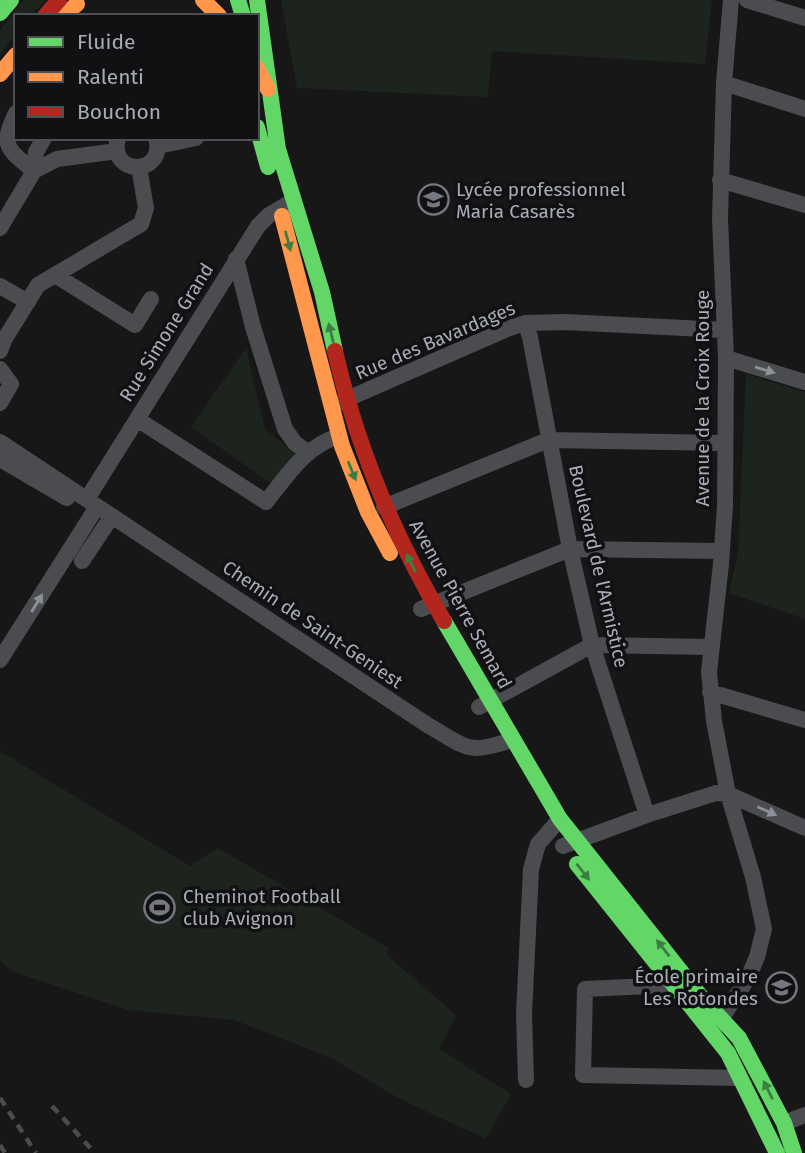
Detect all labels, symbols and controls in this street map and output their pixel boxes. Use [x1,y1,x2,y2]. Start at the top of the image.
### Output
legend [14,14,259,140]
text: Fluide [77,29,135,55]
text: Ralenti [77,64,144,90]
text: Bouchon [77,99,161,125]
place label: Lycée professionnel Maria Casarès [456,178,626,223]
school or university icon: Lycée professionnel Maria Casarès [416,183,450,217]
one-way arrow [283,230,294,252]
street label: Rue Simone Grand [115,259,218,406]
street label: Avenue de la Croix Rouge [691,290,714,506]
street label: Rue des Bavardages [352,296,519,385]
one-way arrow [326,322,337,344]
one-way arrow [755,366,776,376]
one-way arrow [346,461,357,482]
street label: Boulevard de l'Armistice [564,462,633,670]
street label: Avenue Pierre Semard [404,516,517,693]
one-way arrow [406,553,417,573]
street label: Chemin de Saint-Geniest [218,556,407,693]
one-way arrow [30,593,43,612]
one-way arrow [756,806,777,817]
one-way arrow [576,863,591,881]
place label: Cheminot Football club Avignon [183,885,341,930]
sports icon: Cheminot Football club Avignon [143,890,177,924]
one-way arrow [656,939,670,957]
place label: École primaire Les Rotondes [634,965,758,1010]
school or university icon: École primaire Les Rotondes [764,970,798,1004]
one-way arrow [762,1080,773,1100]

